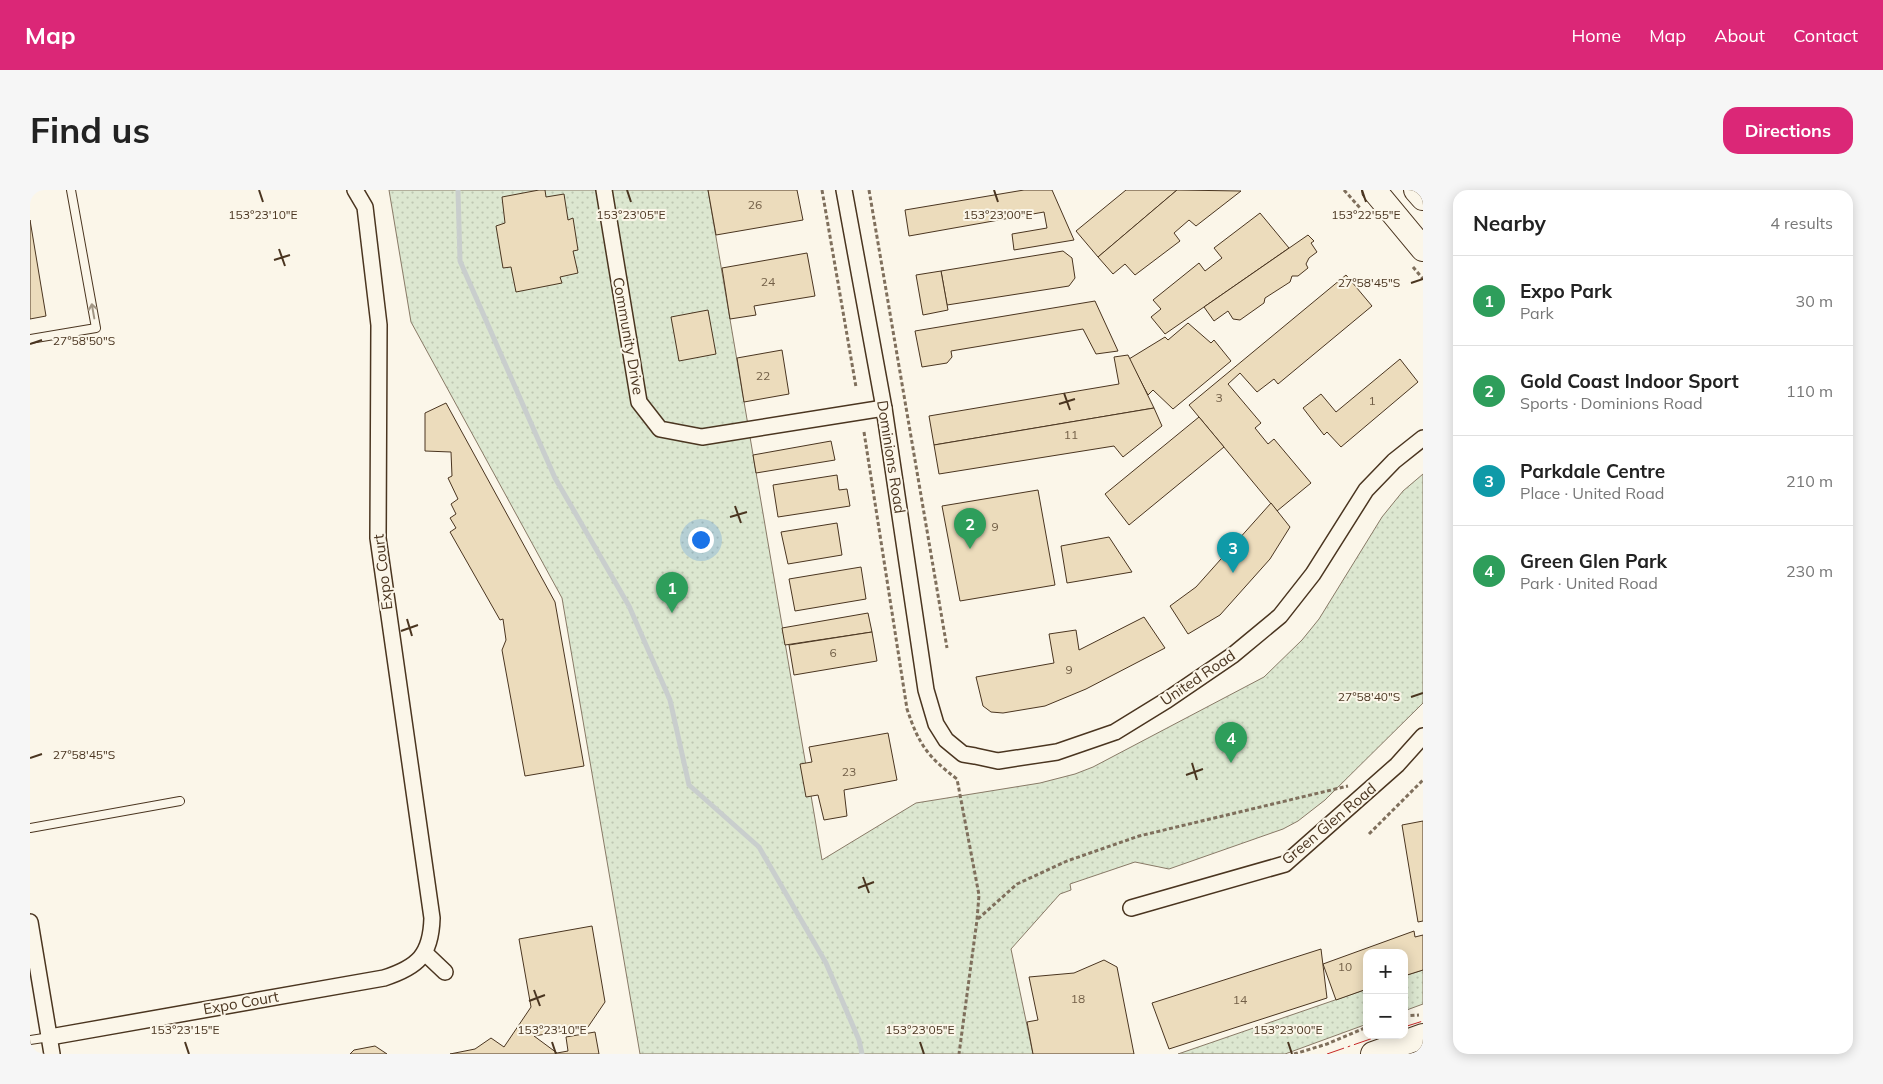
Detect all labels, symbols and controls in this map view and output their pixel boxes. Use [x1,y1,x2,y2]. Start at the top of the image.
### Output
text: Map [25,20,76,50]
text: Home [1571,24,1621,47]
text: Map [1649,24,1686,47]
text: About [1714,24,1765,47]
text: Contact [1793,24,1858,47]
button: Directions [1723,107,1853,154]
text: Find us [30,108,150,152]
house number: 26 [748,197,762,212]
text: 153°23'10"E [228,207,298,222]
text: 153°23'05"E [596,207,666,222]
text: 153°23'00"E [963,207,1033,222]
text: 153°22'55"E [1331,207,1401,222]
text: Nearby [1473,210,1546,236]
text: 4 results [1770,213,1833,233]
house number: 24 [761,274,775,289]
text: 27°58'45"S [1338,275,1400,290]
street label: Community Drive [609,276,648,396]
text: Expo Park [1520,279,1612,303]
text: 1 [1484,291,1494,311]
text: 30 m [1796,291,1833,311]
one-way arrow [87,303,97,319]
text: Park [1520,303,1554,323]
text: 27°58'50"S [53,333,115,348]
house number: 22 [756,368,770,383]
text: Gold Coast Indoor Sport [1520,369,1739,393]
text: 2 [1484,381,1494,401]
text: 110 m [1786,381,1833,401]
house number: 3 [1215,390,1223,405]
house number: 1 [1368,393,1376,408]
text: Sports · Dominions Road [1520,393,1703,413]
street label: Dominions Road [873,399,910,515]
house number: 11 [1064,427,1078,442]
text: Parkdale Centre [1520,459,1665,483]
text: 3 [1484,471,1494,491]
text: 210 m [1786,471,1833,491]
text: Place · United Road [1520,483,1664,503]
pin: 2 [954,508,986,549]
house number: 9 [991,519,999,534]
your location [688,527,714,553]
pin: 3 [1217,532,1249,573]
street label: Expo Court [368,533,397,611]
text: Green Glen Park [1520,549,1667,573]
text: 4 [1484,561,1494,581]
text: 230 m [1786,561,1833,581]
pin: 1 [656,572,688,613]
text: Park · United Road [1520,573,1658,593]
house number: 6 [829,645,837,660]
street label: United Road [1157,646,1239,710]
house number: 9 [1065,662,1073,677]
text: 27°58'40"S [1338,689,1400,704]
pin: 4 [1215,722,1247,763]
text: 27°58'45"S [53,747,115,762]
house number: 23 [842,764,856,779]
street label: Green Glen Road [1278,779,1380,869]
map controls [1363,949,1408,1039]
button: + [1363,949,1408,994]
house number: 10 [1338,959,1352,974]
street label: Expo Court [202,987,280,1018]
house number: 18 [1071,991,1085,1006]
house number: 14 [1233,992,1247,1007]
button: − [1363,994,1408,1039]
text: 153°23'15"E [150,1022,220,1037]
text: 153°23'10"E [517,1022,587,1037]
text: 153°23'05"E [885,1022,955,1037]
text: 153°23'00"E [1253,1022,1323,1037]

